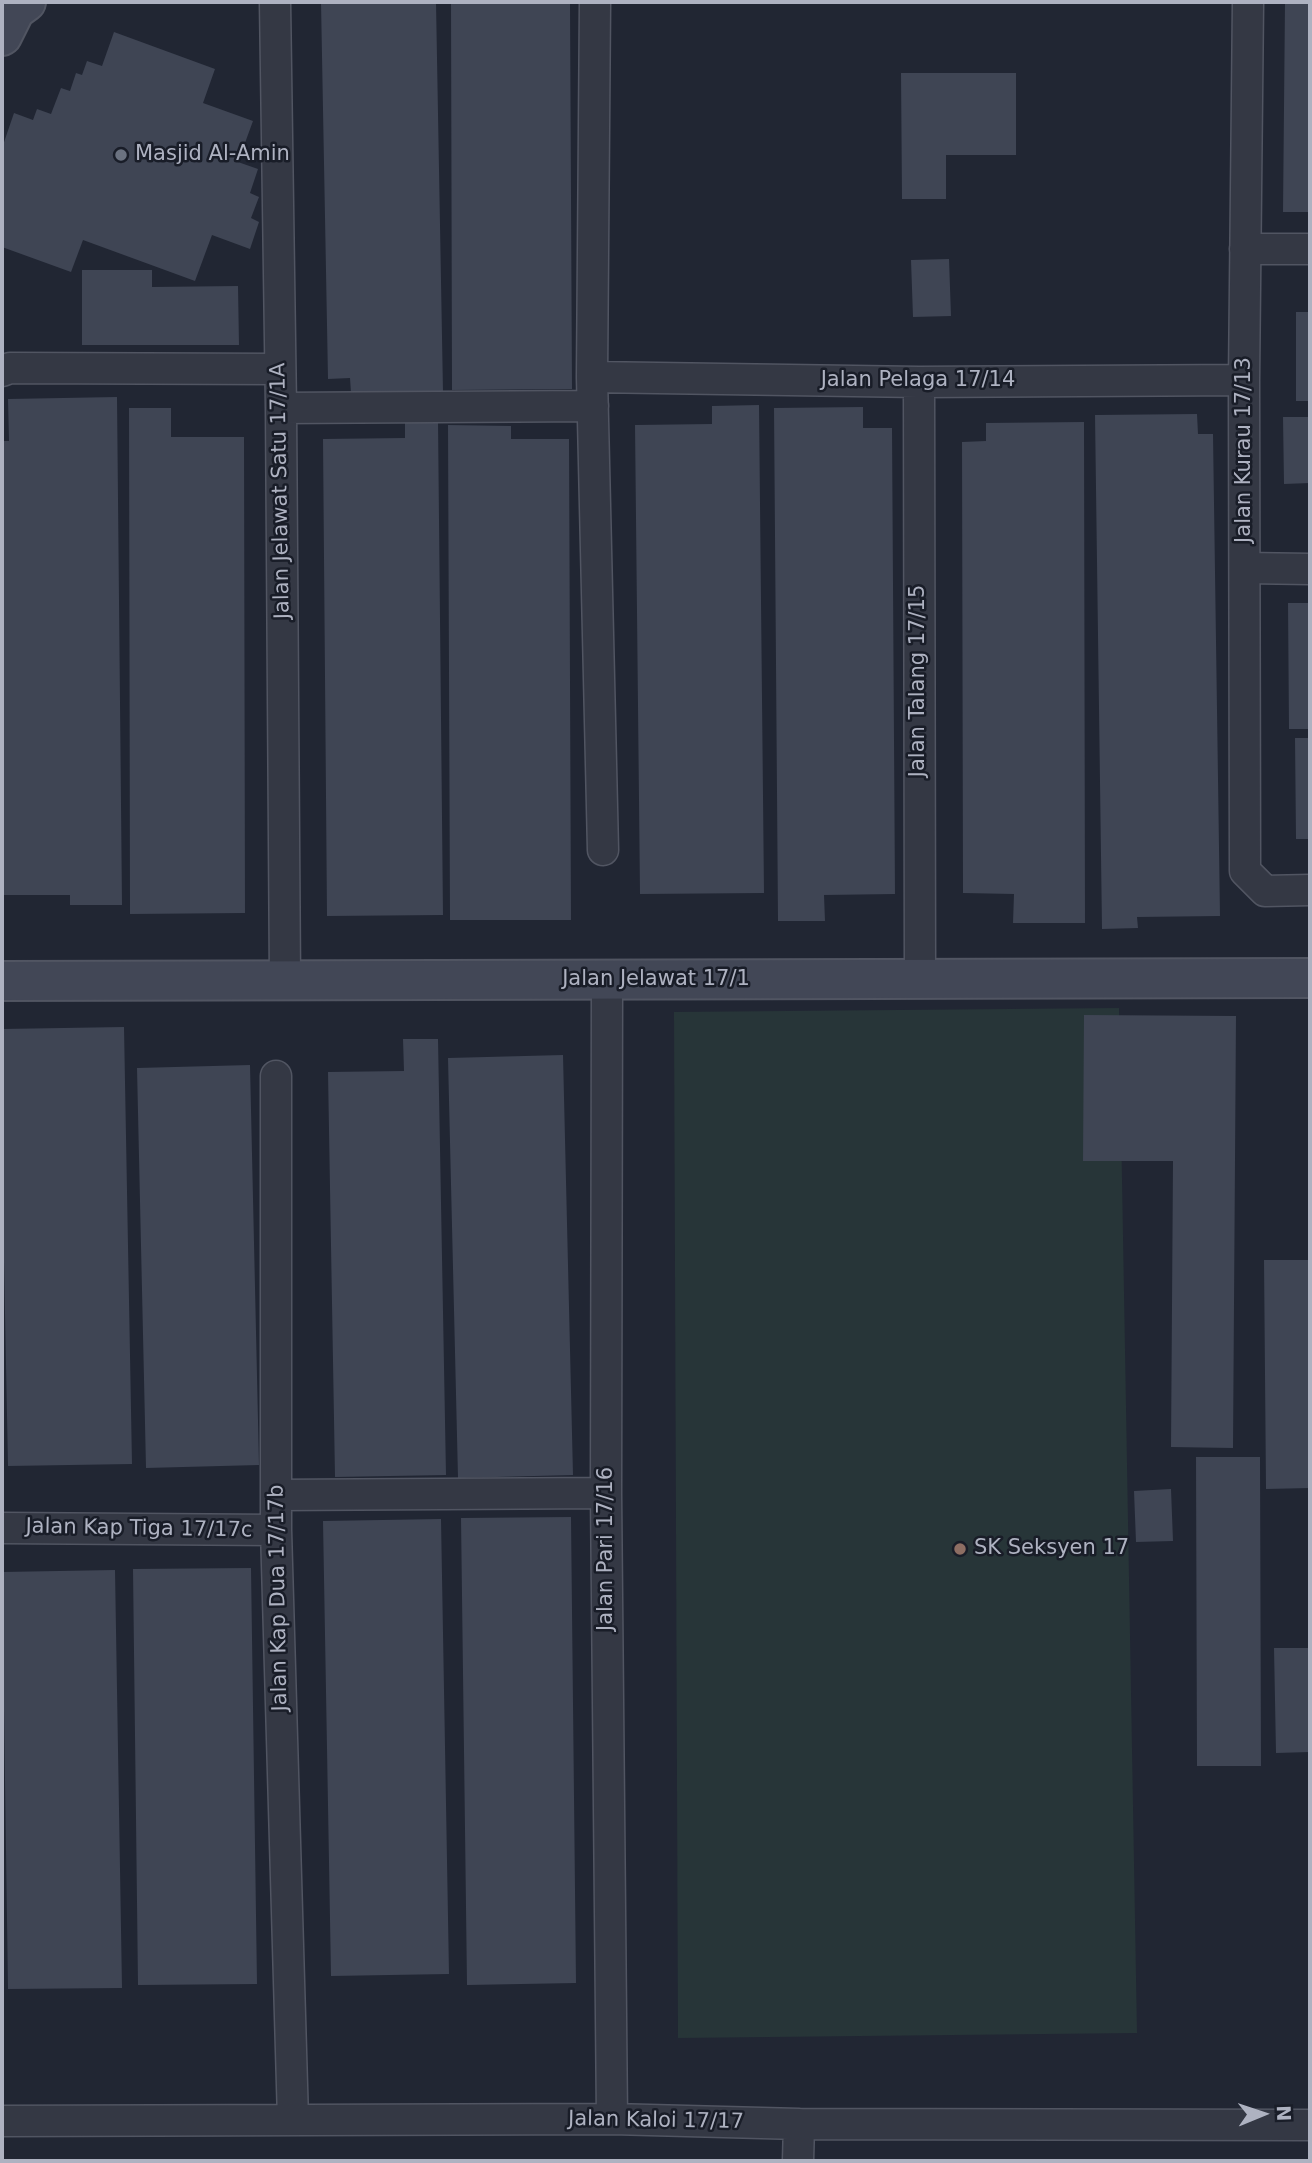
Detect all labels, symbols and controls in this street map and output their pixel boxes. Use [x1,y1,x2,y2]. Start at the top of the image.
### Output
place label: Masjid Al-Amin [135,142,290,168]
marker: Masjid Al-Amin [113,147,129,163]
street label: Jalan Kurau 17/13 [1232,357,1258,543]
street label: Jalan Jelawat Satu 17/1A [266,363,296,619]
street label: Jalan Pelaga 17/14 [821,368,1015,394]
street label: Jalan Talang 17/15 [906,585,932,777]
street label: Jalan Jelawat 17/1 [562,967,750,993]
street label: Jalan Pari 17/16 [594,1467,620,1631]
street label: Jalan Kap Dua 17/17b [264,1484,294,1712]
street label: Jalan Kap Tiga 17/17c [25,1514,253,1544]
place label: SK Seksyen 17 [974,1536,1129,1562]
marker: SK Seksyen 17 [952,1541,968,1557]
north arrow [1228,2079,1298,2149]
text: N [1273,2105,1295,2122]
street label: Jalan Kaloi 17/17 [568,2107,744,2135]

